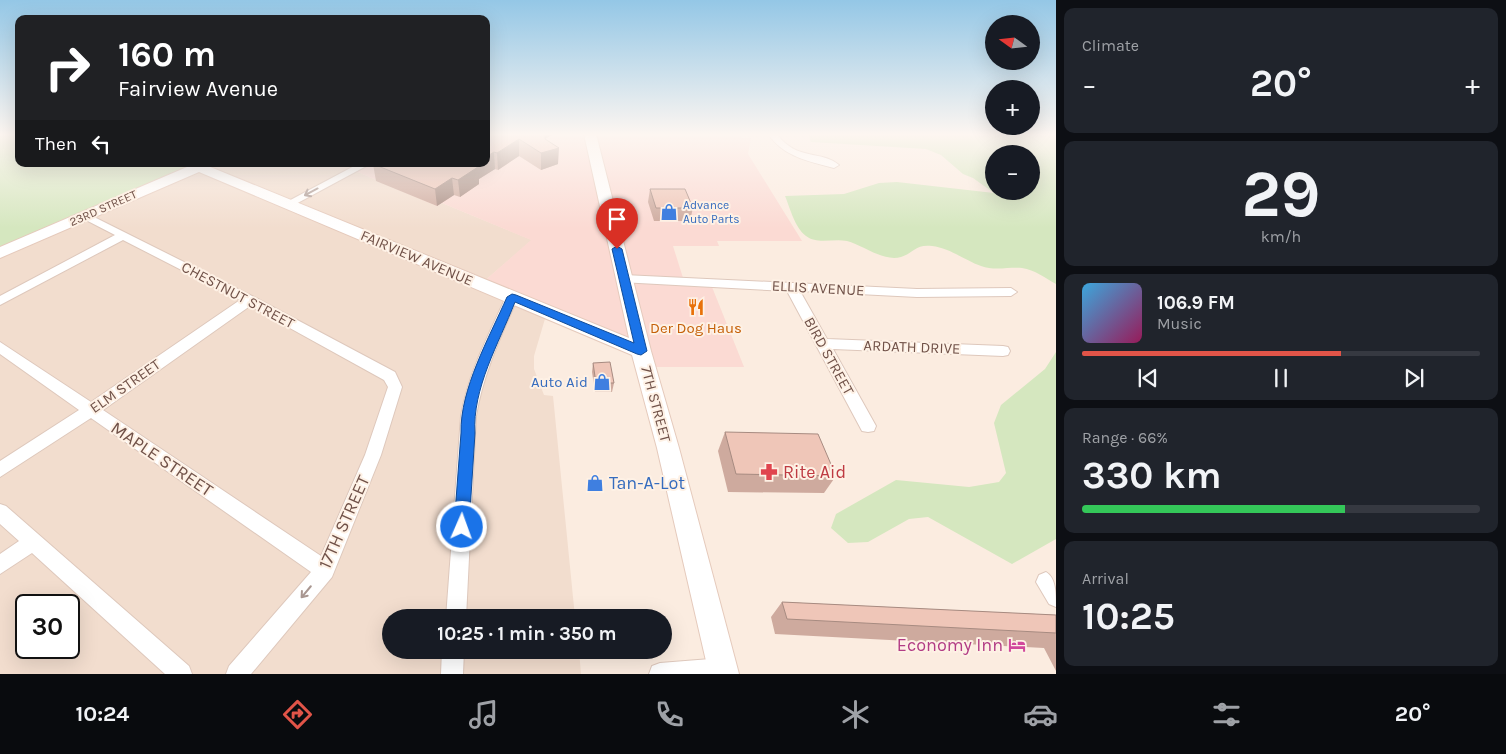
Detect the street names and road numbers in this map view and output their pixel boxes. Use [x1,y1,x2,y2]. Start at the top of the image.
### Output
street label: 23RD STREET [67,187,139,229]
street label: FAIRVIEW AVENUE [358,226,476,290]
street label: CHESTNUT STREET [178,258,298,333]
street label: ELLIS AVENUE [771,277,865,299]
street label: BIRD STREET [800,314,858,399]
street label: ARDATH DRIVE [863,336,961,358]
street label: ELM STREET [86,355,164,417]
street label: 7TH STREET [637,364,675,445]
street label: MAPLE STREET [107,417,217,501]
street label: 17TH STREET [314,472,374,572]

